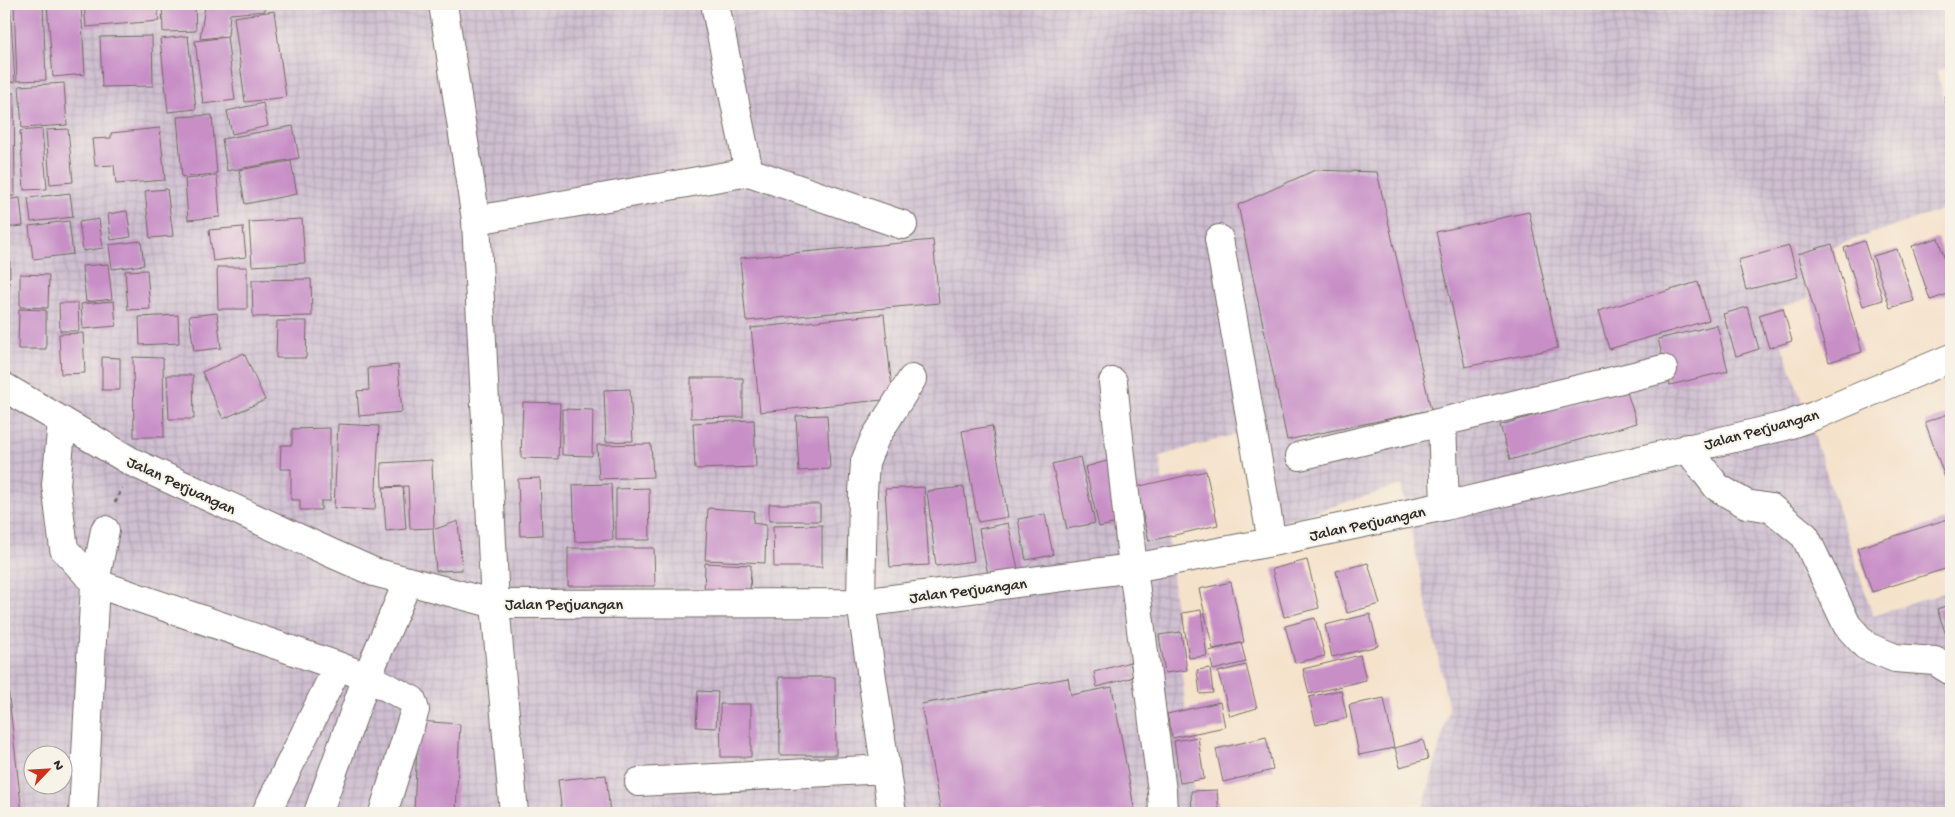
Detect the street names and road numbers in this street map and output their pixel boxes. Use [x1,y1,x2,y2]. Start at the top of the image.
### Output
street label: Jalan Perjuangan [1702,407,1822,456]
street label: Jalan Perjuangan [123,454,238,521]
street label: Jalan Perjuangan [1308,504,1428,547]
street label: Jalan Perjuangan [909,576,1029,609]
street label: Jalan Perjuangan [505,597,623,616]

